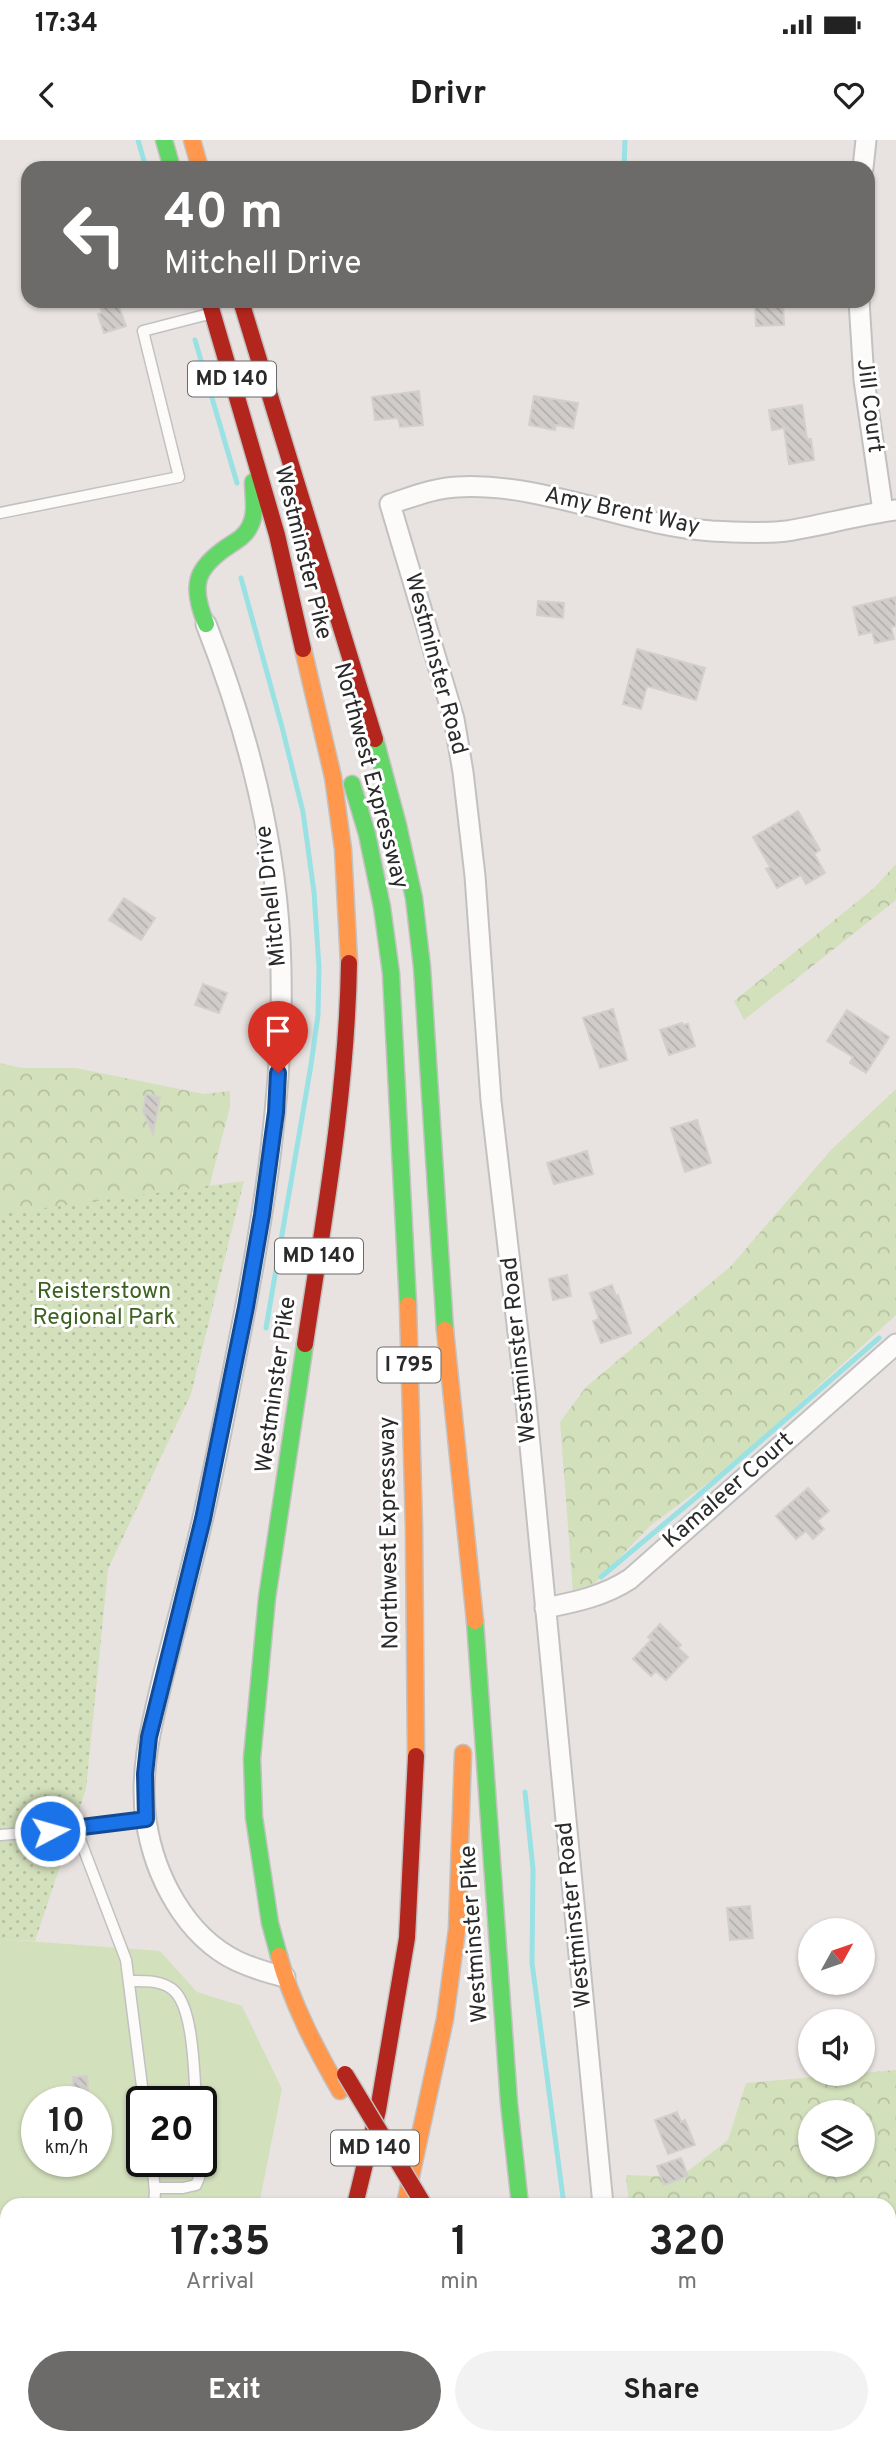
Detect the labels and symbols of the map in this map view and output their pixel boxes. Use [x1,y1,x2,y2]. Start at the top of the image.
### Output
street label: Jill Court [849,357,889,455]
road number: MD 140 [188,362,276,396]
street label: Westminster Pike [266,463,338,643]
street label: Amy Brent Way [542,481,702,543]
street label: Westminster Road [397,570,473,758]
street label: Northwest Expressway [326,660,414,892]
street label: Mitchell Drive [250,824,294,968]
pin [248,1001,308,1073]
road number: MD 140 [275,1238,363,1274]
street label: Westminster Road [496,1256,544,1444]
park label: Reisterstown Regional Park [32,1278,176,1333]
street label: Westminster Pike [250,1295,304,1475]
road number: I 795 [378,1348,440,1382]
street label: Northwest Expressway [373,1416,407,1650]
street label: Kamaleer Court [658,1426,800,1556]
position arrow [13,1794,87,1868]
street label: Westminster Road [551,1821,599,2009]
street label: Westminster Pike [454,1844,496,2024]
north arrow [798,1918,875,1995]
speed limit sign: 20 [126,2086,217,2177]
road number: MD 140 [331,2130,419,2165]

